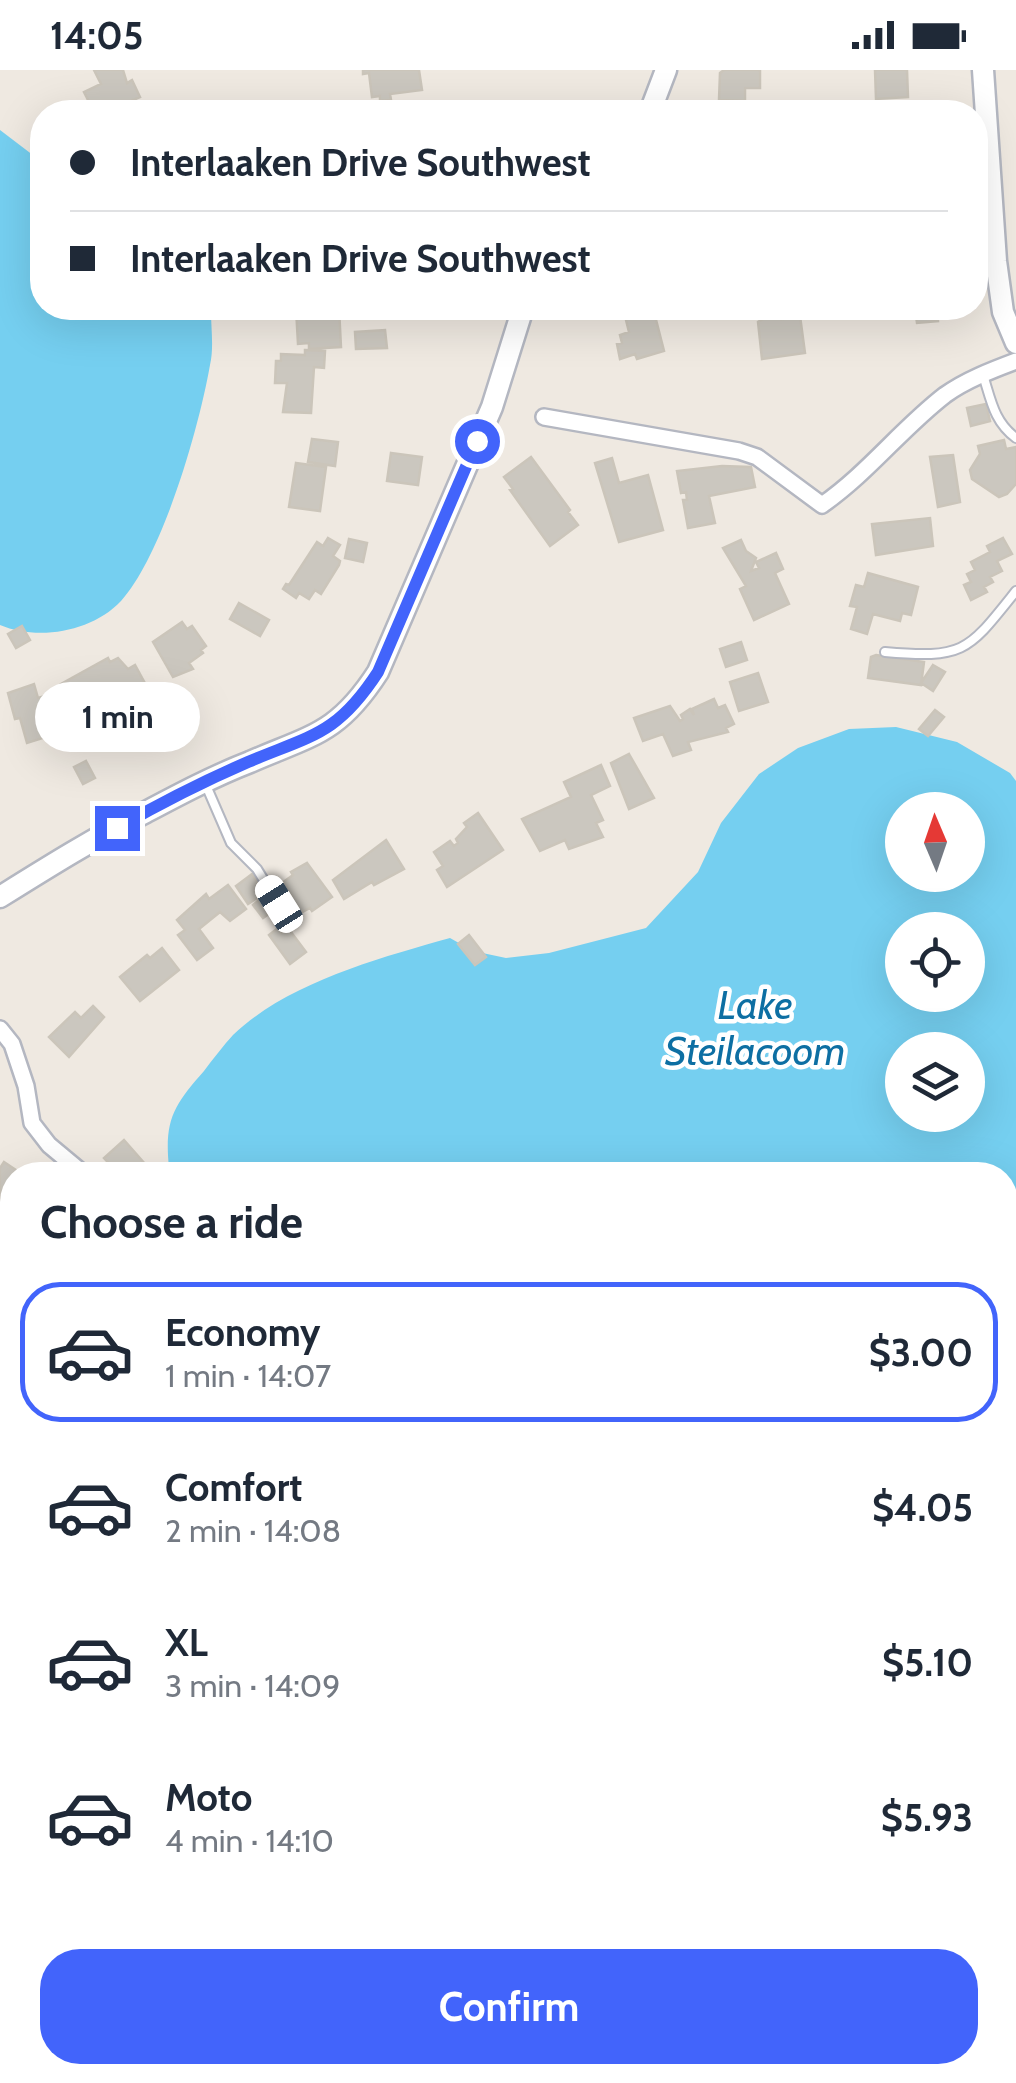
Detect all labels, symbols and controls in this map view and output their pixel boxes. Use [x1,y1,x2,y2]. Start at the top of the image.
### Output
text: 14:05 [50,12,143,59]
text: Interlaaken Drive Southwest [130,139,591,186]
text: Interlaaken Drive Southwest [130,235,591,282]
route start [455,419,500,464]
callout: 1 min [34,683,200,753]
text: 1 min [81,697,154,736]
north arrow [885,792,985,892]
map controls [885,792,985,1132]
route end [95,806,140,851]
car [250,871,308,937]
button: locate [885,912,985,1012]
water label: Lake Steilacoom [665,980,845,1075]
button: layers [885,1032,985,1132]
text: Choose a ride [40,1195,303,1249]
icon: car [45,1307,135,1397]
text: Economy [165,1309,320,1356]
text: $3.00 [869,1329,973,1376]
text: 1 min · 14:07 [165,1356,331,1395]
icon: car [45,1462,135,1552]
text: Comfort [165,1464,302,1511]
text: $4.05 [872,1484,973,1531]
text: 2 min · 14:08 [165,1511,341,1550]
icon: car [45,1617,135,1707]
text: XL [165,1619,208,1666]
text: $5.10 [882,1639,973,1686]
text: 3 min · 14:09 [165,1666,340,1705]
icon: car [45,1772,135,1862]
text: Moto [165,1774,252,1821]
text: $5.93 [881,1794,973,1841]
text: 4 min · 14:10 [165,1821,334,1860]
button: Confirm [40,1949,978,2064]

